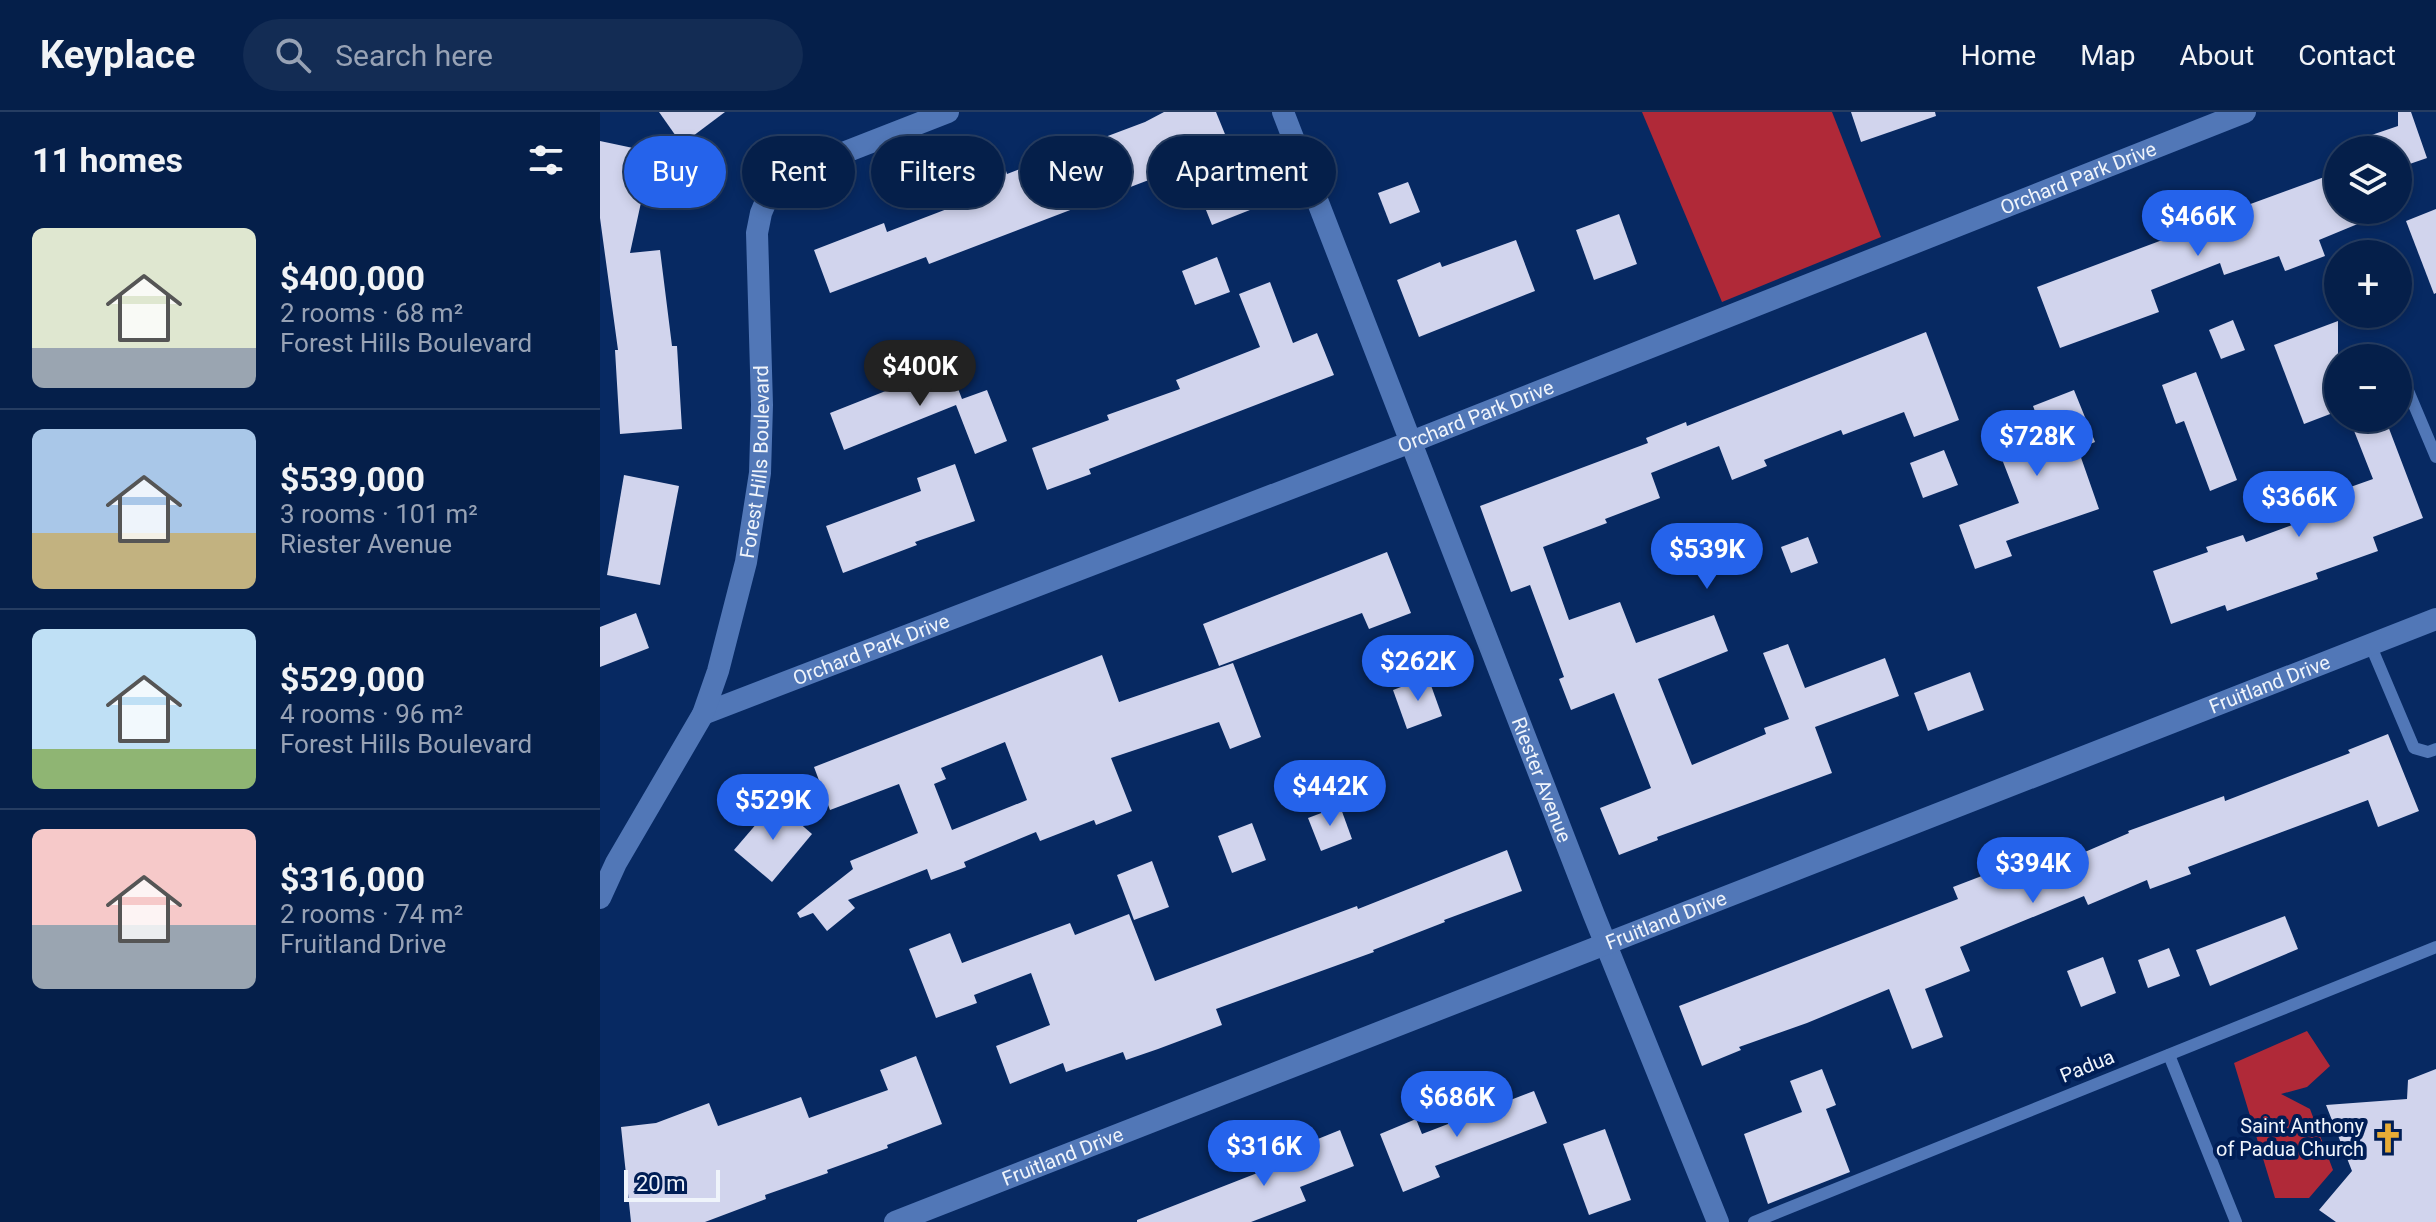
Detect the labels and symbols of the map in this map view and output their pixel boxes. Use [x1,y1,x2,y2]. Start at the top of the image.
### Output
street label: Orchard Park Drive [1997,136,2160,220]
pin: $466K [2142,190,2254,258]
pin: $400K [864,340,976,408]
street label: Forest Hills Boulevard [735,365,774,560]
street label: Orchard Park Drive [1394,375,1557,458]
pin: $728K [1981,410,2093,478]
pin: $366K [2243,471,2355,539]
pin: $539K [1651,523,1763,591]
street label: Orchard Park Drive [789,609,953,690]
pin: $262K [1362,635,1474,703]
street label: Fruitland Drive [2206,650,2334,719]
street label: Riester Avenue [1506,714,1577,846]
pin: $442K [1274,760,1386,828]
pin: $529K [717,774,829,842]
pin: $394K [1977,837,2089,905]
street label: Fruitland Drive [1602,886,1730,955]
street label: Padua [2056,1044,2118,1088]
pin: $686K [1401,1071,1513,1139]
place label: Saint Anthony of Padua Church [2216,1114,2365,1161]
pin: $316K [1208,1120,1320,1188]
church icon: Saint Anthony of Padua Church [2371,1121,2405,1155]
street label: Fruitland Drive [999,1122,1127,1191]
scale bar [624,1166,720,1202]

